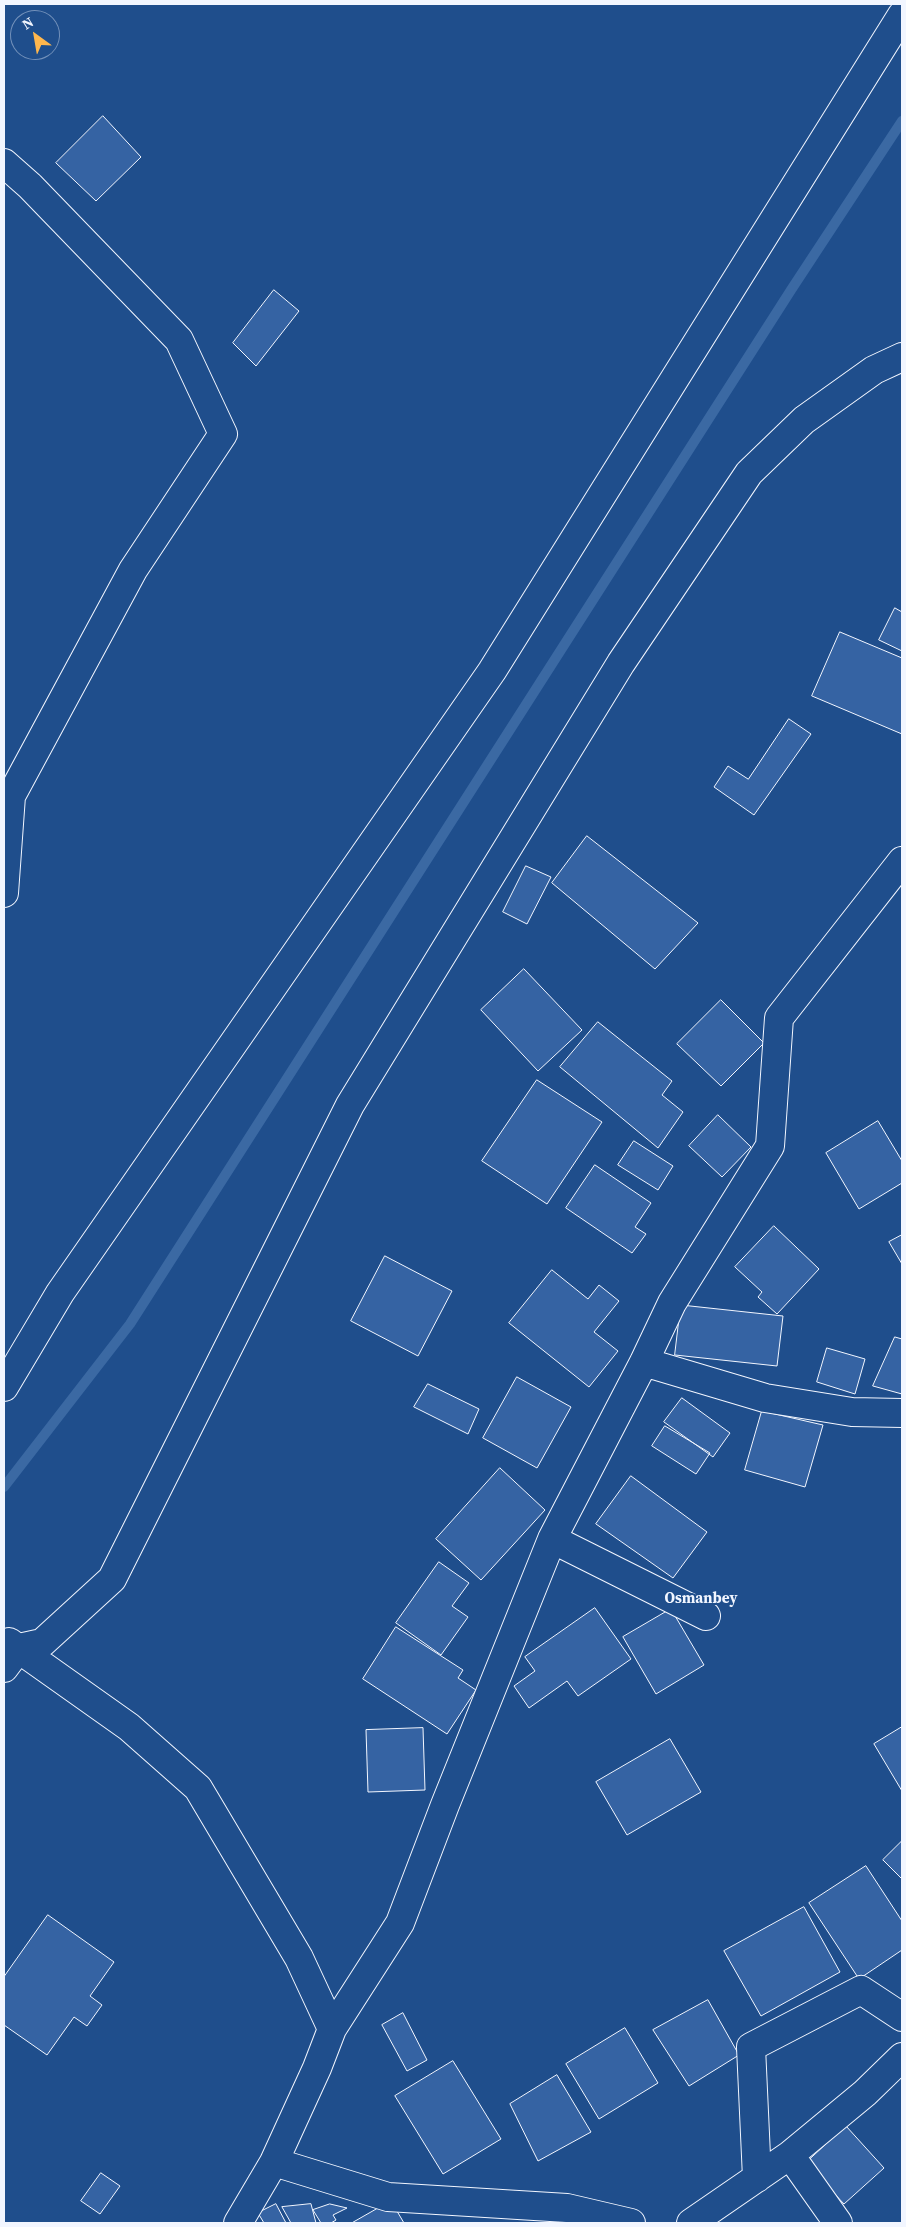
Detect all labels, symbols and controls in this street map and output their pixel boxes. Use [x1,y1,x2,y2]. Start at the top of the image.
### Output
north arrow [10,10,60,60]
text: N [18,12,37,34]
district label: Osmanbey [664,1590,738,1608]

